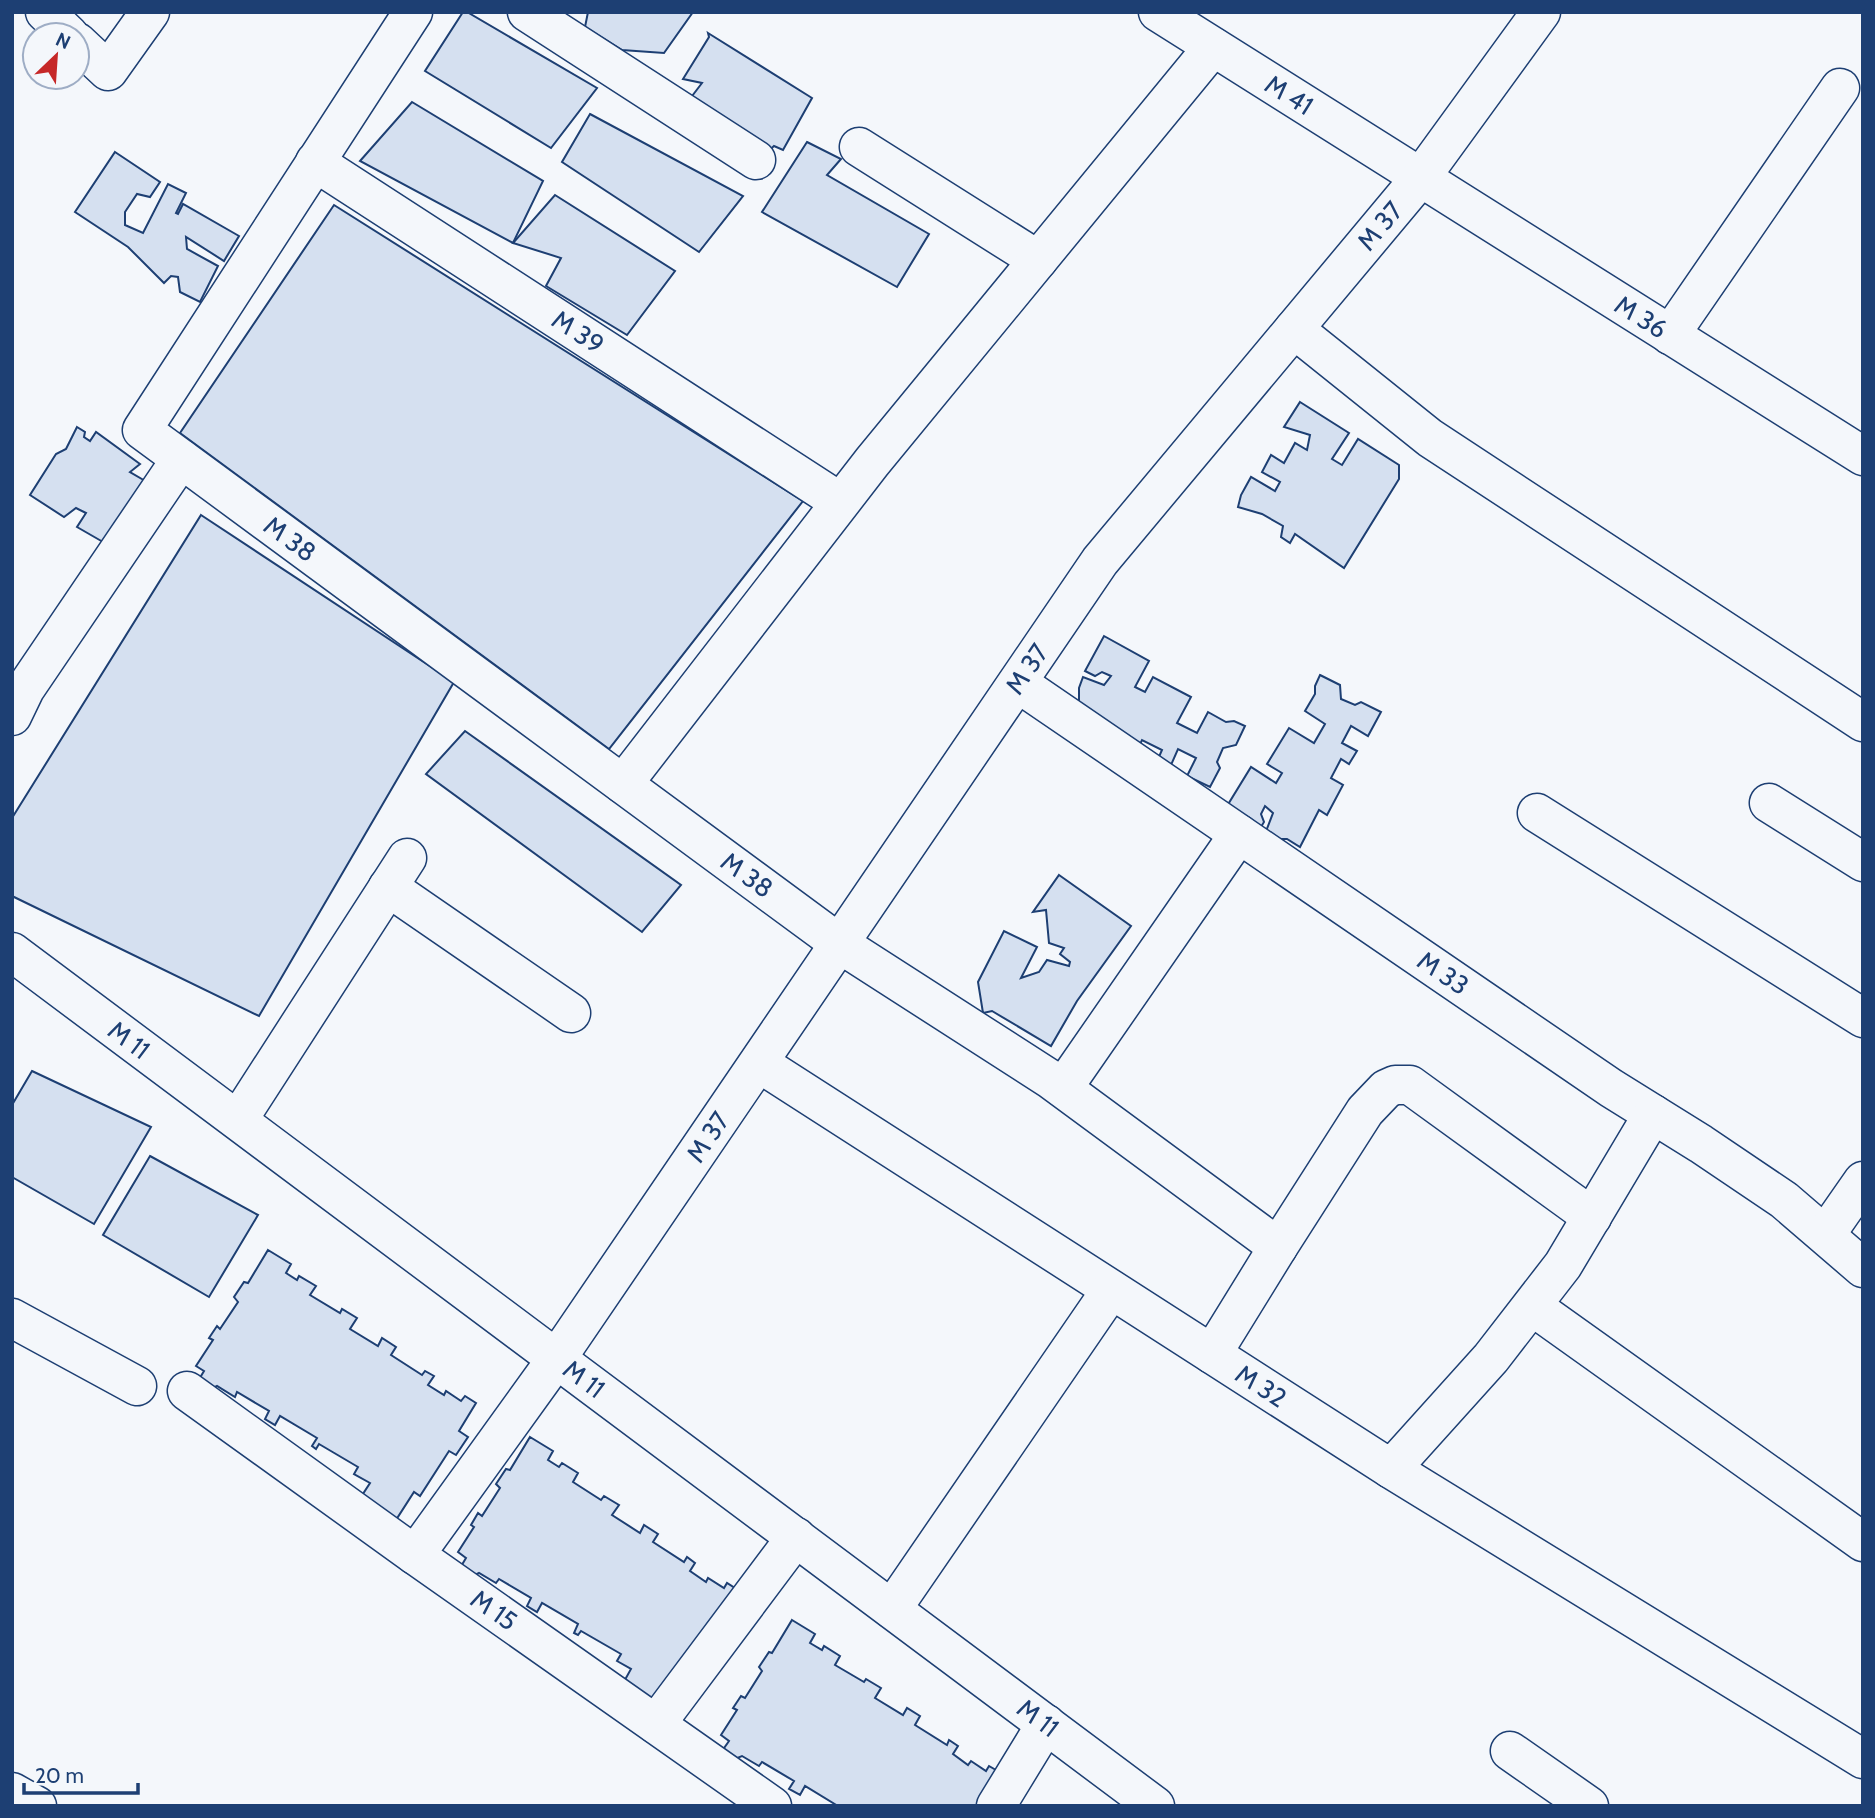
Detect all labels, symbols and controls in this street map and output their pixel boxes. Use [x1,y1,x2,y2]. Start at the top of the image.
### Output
north arrow [21,21,91,91]
text: N [52,28,74,54]
street label: M 41 [1259,68,1319,122]
street label: M 37 [1350,195,1410,257]
street label: M 36 [1609,289,1673,345]
street label: M 39 [546,303,610,361]
street label: M 38 [258,509,322,569]
street label: M 37 [999,638,1055,700]
street label: M 38 [715,845,779,905]
street label: M 33 [1411,944,1475,1002]
street label: M 11 [102,1014,156,1066]
street label: M 37 [680,1106,736,1168]
street label: M 11 [557,1353,611,1405]
street label: M 32 [1229,1358,1293,1414]
street label: M 15 [465,1583,523,1637]
street label: M 11 [1011,1692,1065,1744]
scale bar [24,1752,138,1796]
text: 20 m [35,1763,84,1788]

